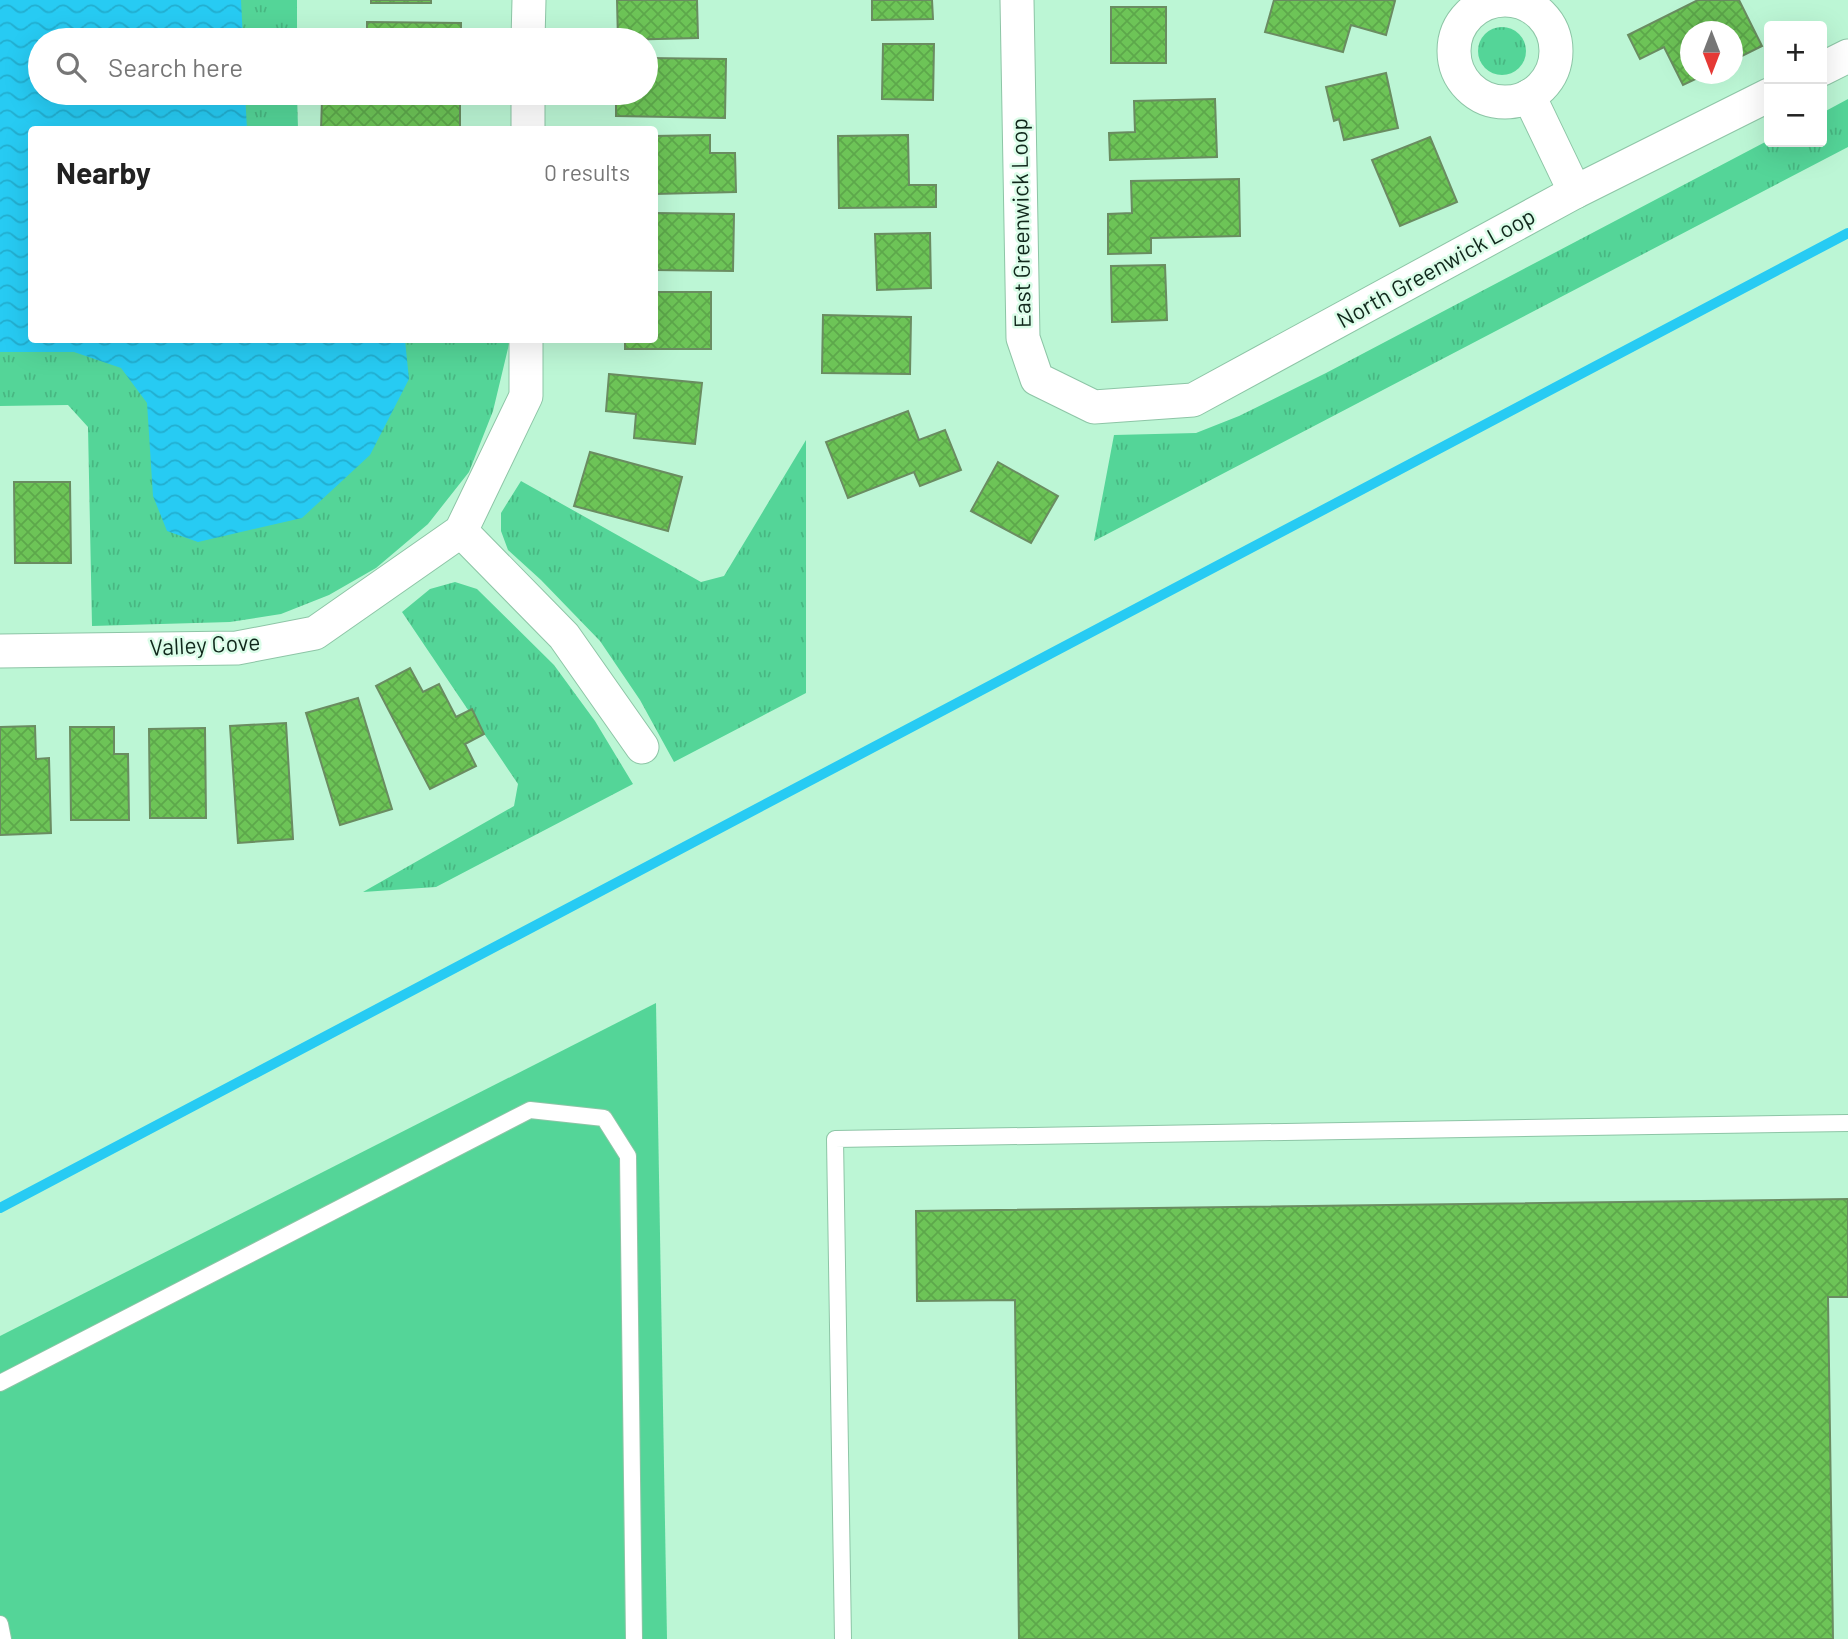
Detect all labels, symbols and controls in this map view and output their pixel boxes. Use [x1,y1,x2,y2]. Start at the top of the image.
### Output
north arrow [1680,21,1743,84]
map controls [1764,21,1827,147]
button: + [1764,21,1827,84]
search box [28,28,658,105]
icon: search [52,48,90,86]
text: Search here [108,51,243,82]
button: − [1764,84,1827,147]
street label: East Greenwick Loop [1004,118,1036,328]
text: Nearby [56,154,151,190]
text: 0 results [544,158,630,186]
street label: North Greenwick Loop [1331,201,1540,333]
street label: Valley Cove [149,627,261,661]

